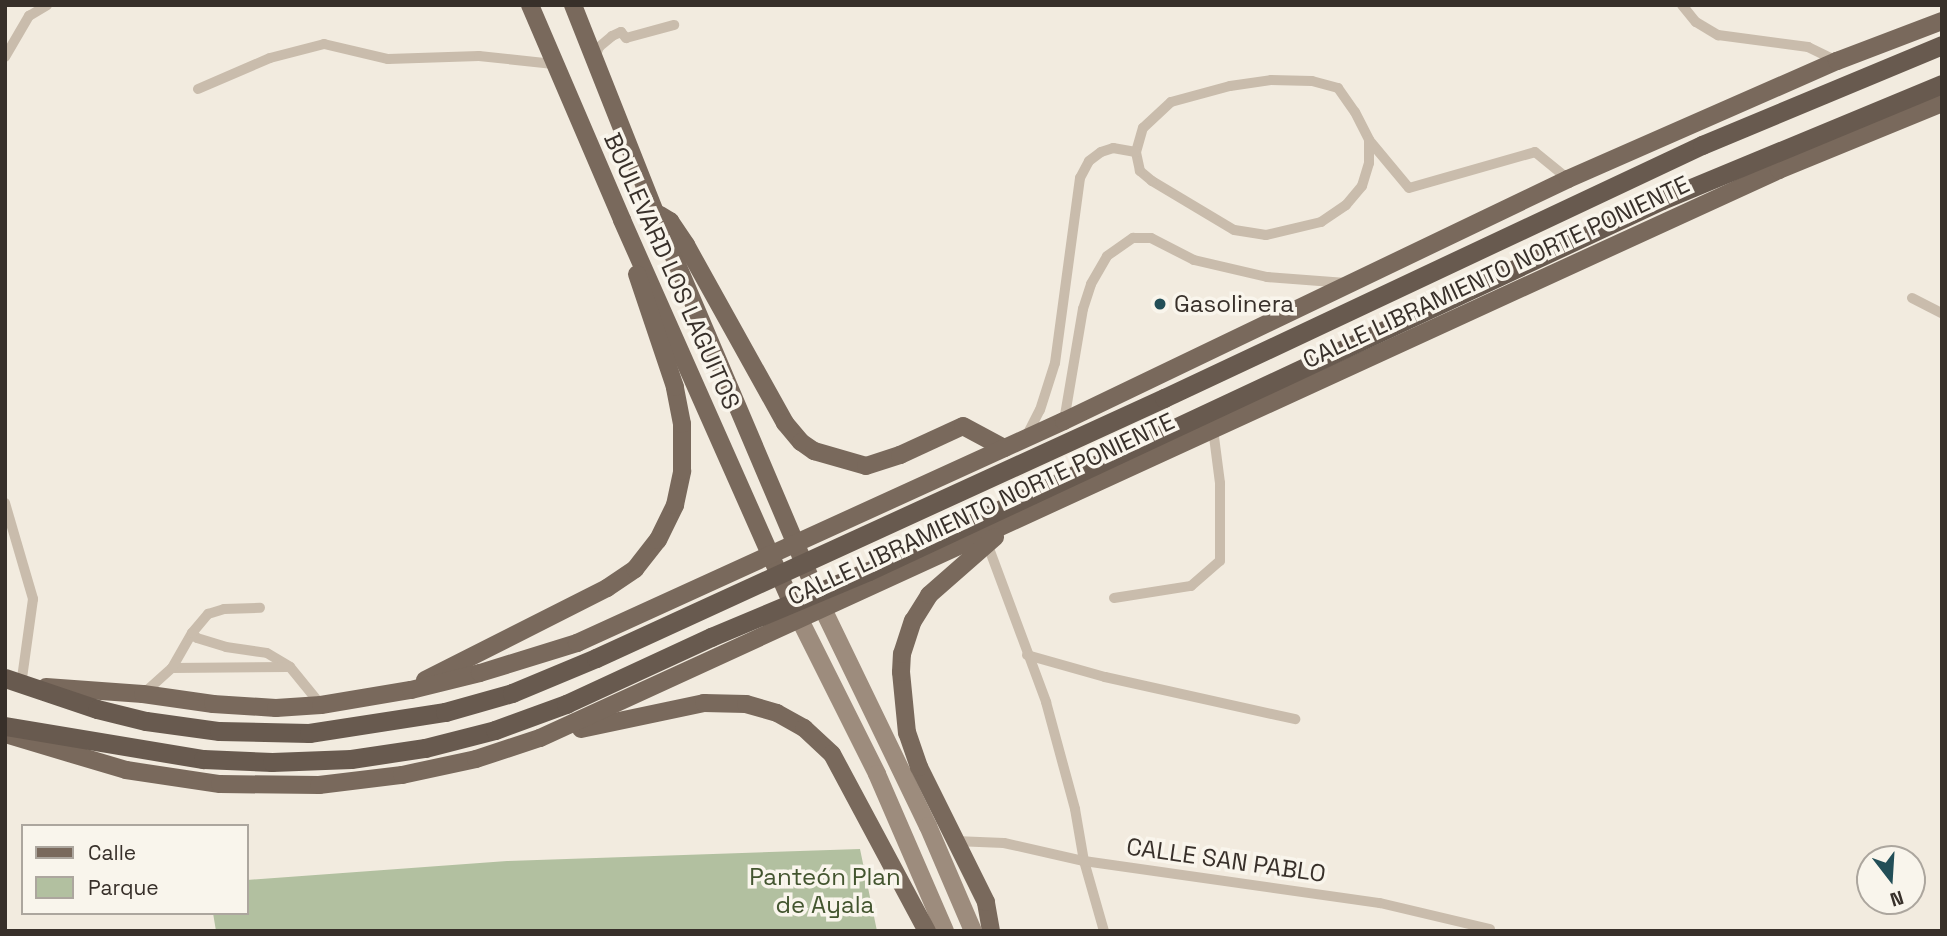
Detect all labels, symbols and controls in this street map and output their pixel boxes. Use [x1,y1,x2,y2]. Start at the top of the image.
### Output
street label: BOULEVARD LOS LAGUITOS [598,128,746,414]
street label: CALLE LIBRAMIENTO NORTE PONIENTE [1298,170,1694,374]
place label: Gasolinera [1174,290,1294,318]
marker: Gasolinera [1152,296,1168,312]
street label: CALLE LIBRAMIENTO NORTE PONIENTE [783,407,1179,611]
legend [21,824,248,915]
street label: CALLE SAN PABLO [1125,832,1327,888]
text: Calle [88,839,136,866]
north arrow [1856,845,1926,915]
park label: Panteón Plan de Ayala [749,863,901,919]
text: Parque [88,874,159,901]
text: N [1887,885,1906,912]

